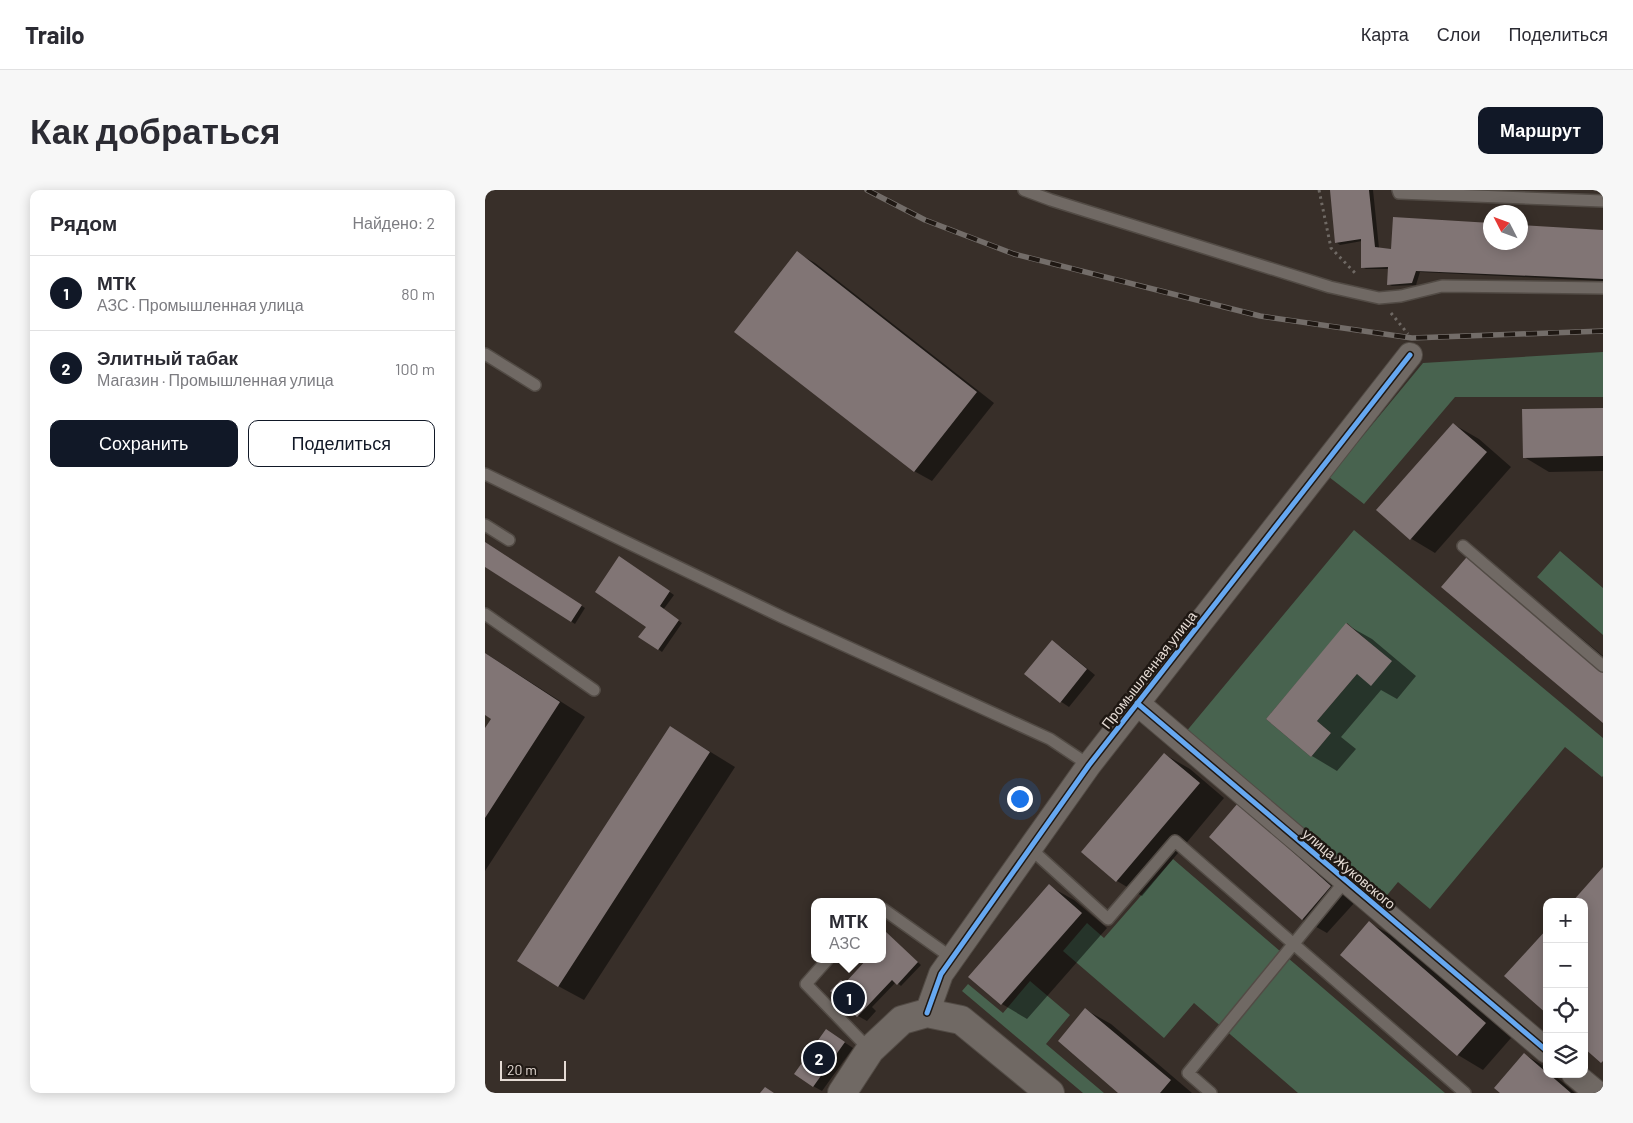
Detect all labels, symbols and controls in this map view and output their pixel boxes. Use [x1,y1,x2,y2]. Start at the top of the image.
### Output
text: Trailo [25,20,85,49]
text: Карта [1361,23,1409,45]
text: Слои [1437,23,1481,45]
text: Поделиться [1509,23,1608,45]
button: Маршрут [1478,107,1603,154]
text: Как добраться [30,109,280,151]
north arrow [1483,205,1528,250]
text: Рядом [50,210,117,235]
text: Найдено: 2 [352,213,435,232]
text: МТК [97,271,136,294]
text: 1 [63,284,69,303]
text: 80 m [401,284,435,303]
text: АЗС · Промышленная улица [97,295,304,314]
text: Элитный табак [97,346,238,369]
text: 2 [62,359,70,378]
text: 100 m [395,359,435,378]
text: Магазин · Промышленная улица [97,370,334,389]
button: Сохранить [50,420,238,467]
button: Поделиться [248,420,435,467]
street label: Промышленная улица [1097,607,1200,732]
your location [1007,786,1033,812]
street label: улица Жуковского [1299,825,1399,913]
popup [811,898,886,963]
map controls [1543,898,1588,1078]
button: + [1543,898,1588,943]
text: МТК [829,909,868,932]
text: АЗС [829,933,861,952]
button: − [1543,943,1588,988]
pin: 1 [833,979,865,1017]
button: locate [1543,988,1588,1033]
button: layers [1543,1033,1588,1078]
pin: 2 [803,1039,835,1077]
scale bar [500,1058,566,1081]
text: 20 m [507,1061,537,1078]

